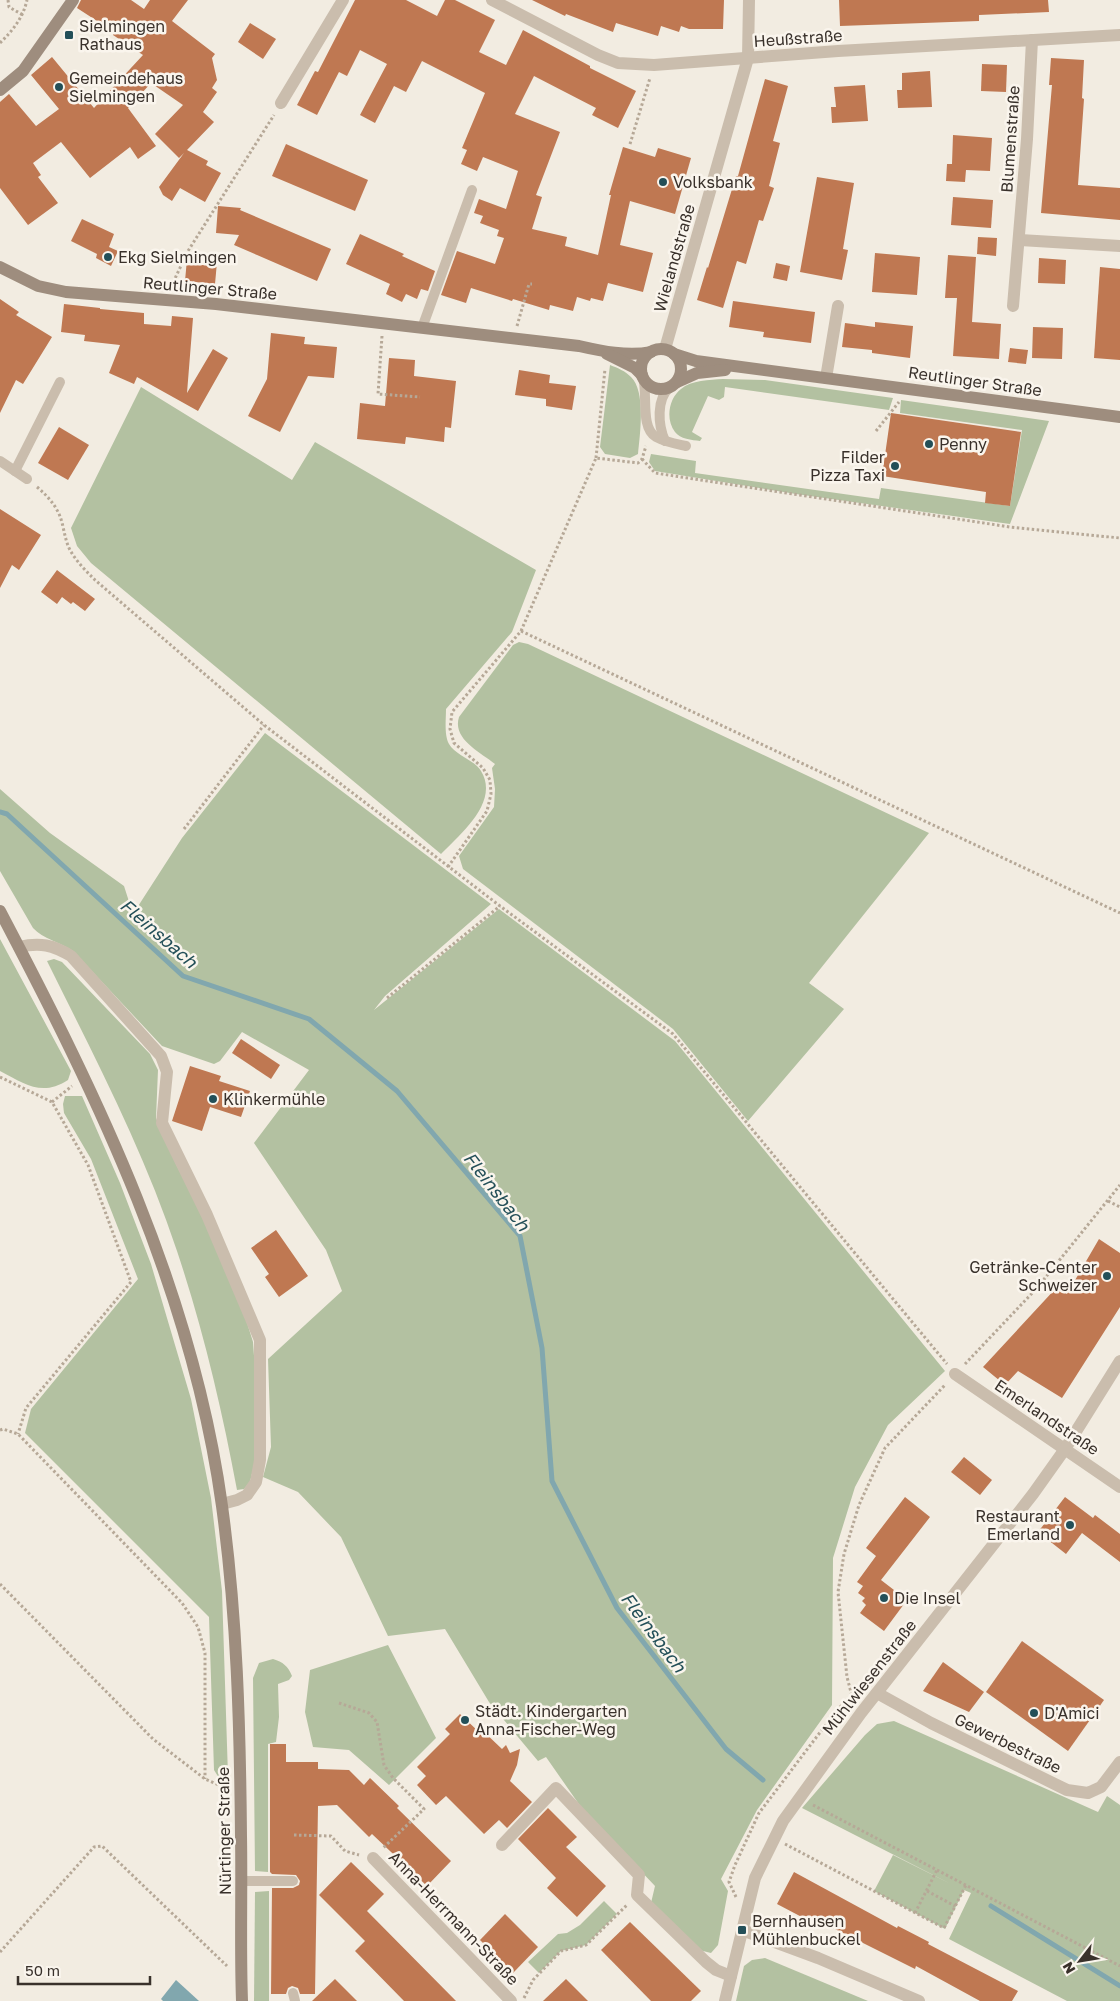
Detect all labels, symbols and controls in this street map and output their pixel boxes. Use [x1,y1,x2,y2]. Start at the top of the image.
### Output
place label: Sielmingen Rathaus [79,16,165,54]
street label: Heußstraße [753,25,843,51]
marker: Sielmingen Rathaus [63,29,75,41]
place label: Gemeindehaus Sielmingen [69,68,183,106]
marker: Gemeindehaus Sielmingen [53,81,65,93]
street label: Blumenstraße [996,85,1024,193]
place label: Volksbank [673,172,753,192]
marker: Volksbank [657,176,669,188]
street label: Wielandstraße [649,202,699,314]
place label: Ekg Sielmingen [118,247,237,267]
marker: Ekg Sielmingen [102,251,114,263]
street label: Reutlinger Straße [142,272,278,304]
street label: Reutlinger Straße [907,362,1043,400]
place label: Penny [939,434,987,454]
marker: Penny [923,438,935,450]
place label: Filder Pizza Taxi [810,447,885,485]
marker: Filder Pizza Taxi [889,460,901,472]
water label: Fleinsbach [116,894,202,973]
place label: Klinkermühle [223,1089,325,1109]
marker: Klinkermühle [207,1093,219,1105]
water label: Fleinsbach [459,1147,535,1236]
place label: Getränke-Center Schweizer [969,1257,1097,1295]
marker: Getränke-Center Schweizer [1101,1270,1113,1282]
street label: Emerlandstraße [991,1375,1103,1459]
place label: Restaurant Emerland [975,1506,1060,1544]
marker: Restaurant Emerland [1064,1519,1076,1531]
water label: Fleinsbach [617,1588,692,1677]
place label: Die Insel [894,1588,961,1608]
marker: Die Insel [878,1592,890,1604]
street label: Mühlwiesenstraße [818,1615,920,1739]
place label: Städt. Kindergarten Anna-Fischer-Weg [475,1701,627,1739]
place label: D'Amici [1044,1703,1100,1723]
marker: D'Amici [1028,1707,1040,1719]
street label: Gewerbestraße [951,1708,1065,1778]
marker: Städt. Kindergarten Anna-Fischer-Weg [459,1714,471,1726]
street label: Nürtinger Straße [213,1767,235,1895]
street label: Anna-Herrmann-Straße [385,1847,523,1989]
place label: Bernhausen Mühlenbuckel [752,1911,861,1949]
marker: Bernhausen Mühlenbuckel [736,1924,748,1936]
north arrow [1055,1936,1105,1986]
scale bar [18,1954,150,1986]
text: N [1058,1959,1078,1977]
text: 50 m [25,1961,60,1979]

